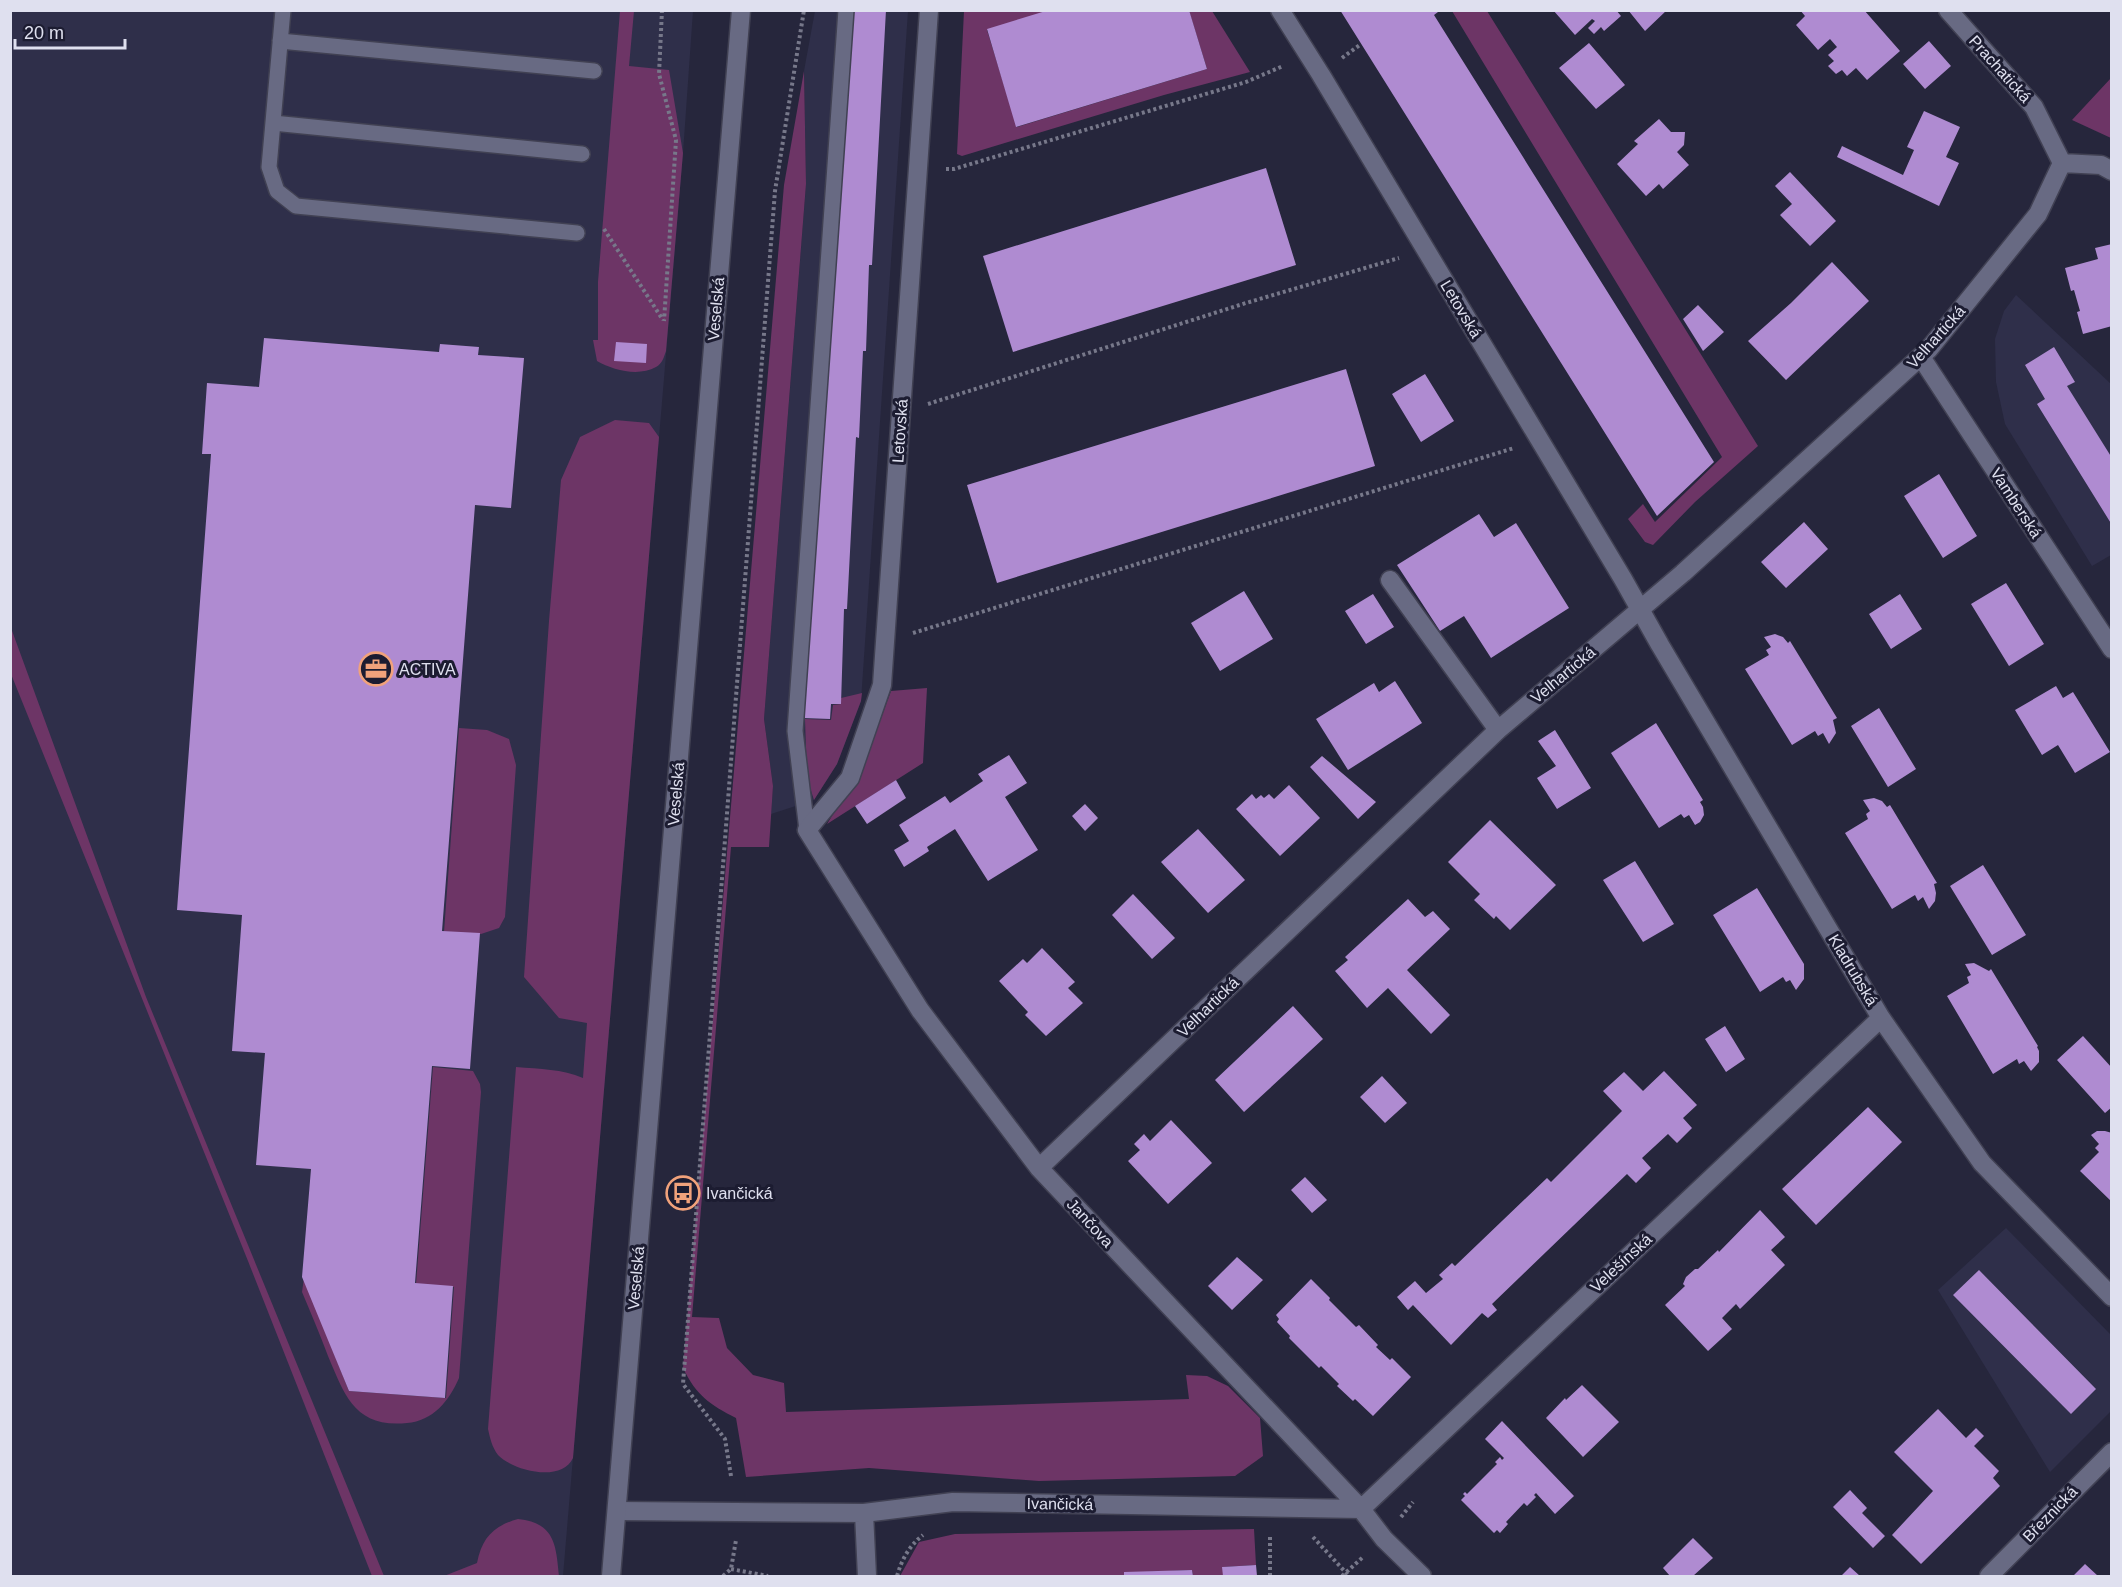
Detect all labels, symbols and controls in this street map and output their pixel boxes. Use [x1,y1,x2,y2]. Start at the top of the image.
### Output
scale bar [15,12,124,50]
text: 20 m [24,23,64,43]
street label: Prachatická [1966,32,2034,106]
street label: Veselská [705,276,727,342]
street label: Letovská [1437,277,1485,341]
street label: Velhartická [1903,302,1969,372]
street label: Letovská [889,398,911,464]
street label: Vamberská [1987,465,2045,541]
street label: Velhartická [1528,643,1599,707]
office icon: ACTIVA [358,651,394,687]
place label: ACTIVA [399,661,456,678]
street label: Veselská [665,761,687,827]
street label: Kladrubská [1825,931,1881,1009]
street label: Velhartická [1174,974,1242,1040]
bus stop icon: Ivančická [665,1175,701,1211]
place label: Ivančická [706,1185,773,1202]
street label: Jančova [1063,1195,1117,1251]
street label: Velešínská [1587,1230,1655,1296]
street label: Veselská [625,1245,647,1311]
street label: Březnická [2019,1483,2081,1545]
street label: Ivančická [1027,1495,1094,1513]

